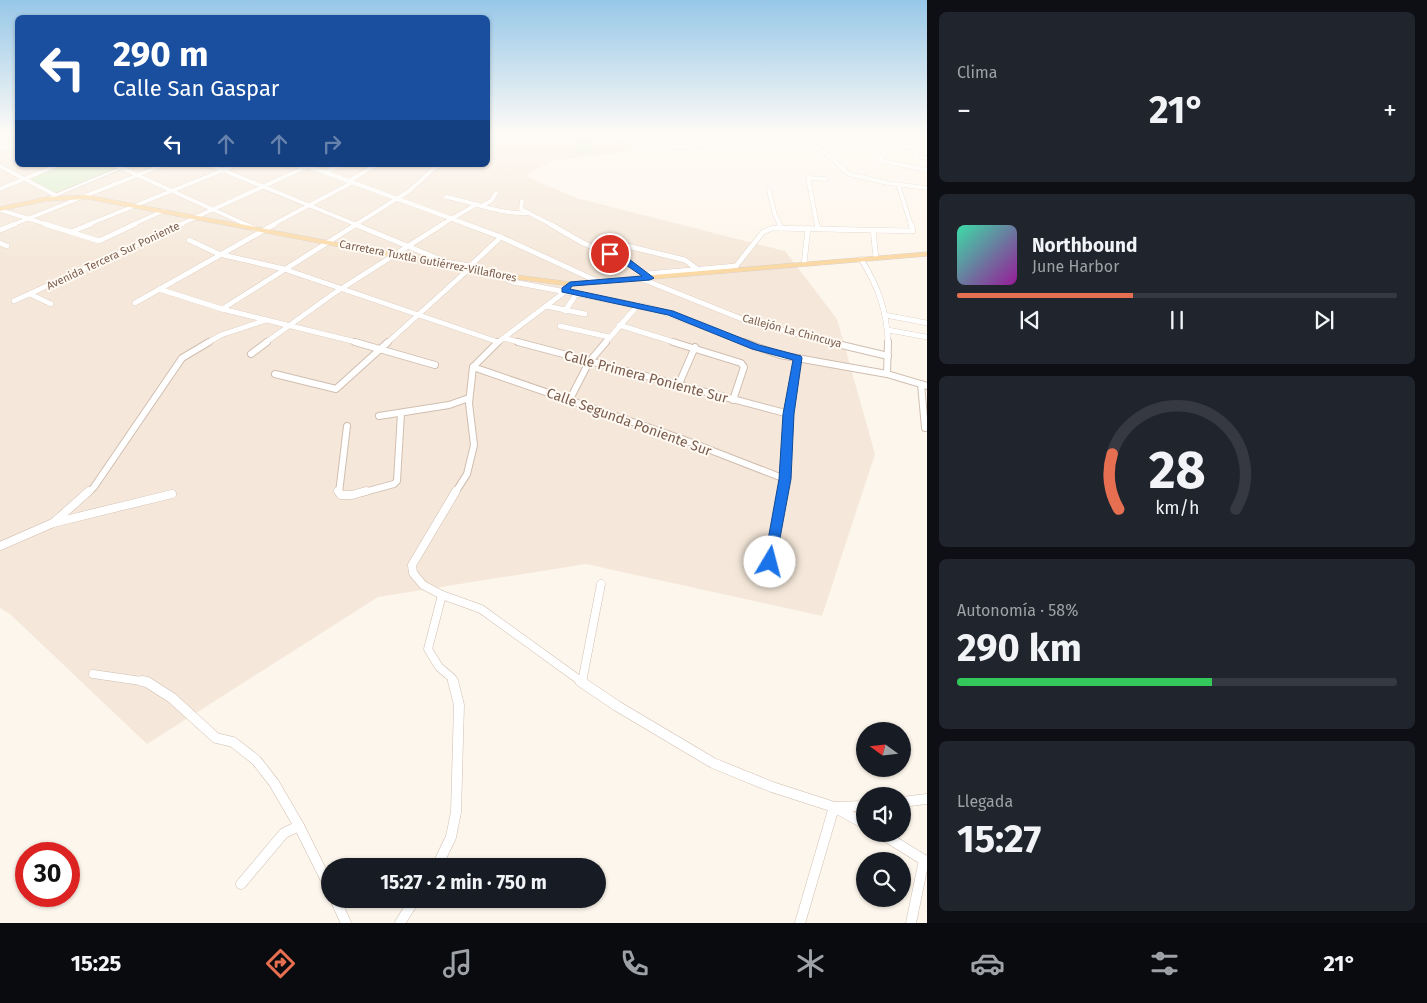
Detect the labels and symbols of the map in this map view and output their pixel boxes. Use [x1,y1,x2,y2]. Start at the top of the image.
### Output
street label: Avenida Tercera Sur Poniente [44,219,182,293]
pin [589,233,631,275]
street label: Carretera Tuxtla Gutiérrez-Villaflores [338,237,518,285]
street label: Callejón La Chincuya [741,311,843,351]
street label: Calle Primera Poniente Sur [562,347,730,407]
street label: Calle Segunda Poniente Sur [544,384,714,460]
position arrow [743,535,795,587]
north arrow [856,722,911,778]
speed limit sign: 30 [15,842,80,907]

